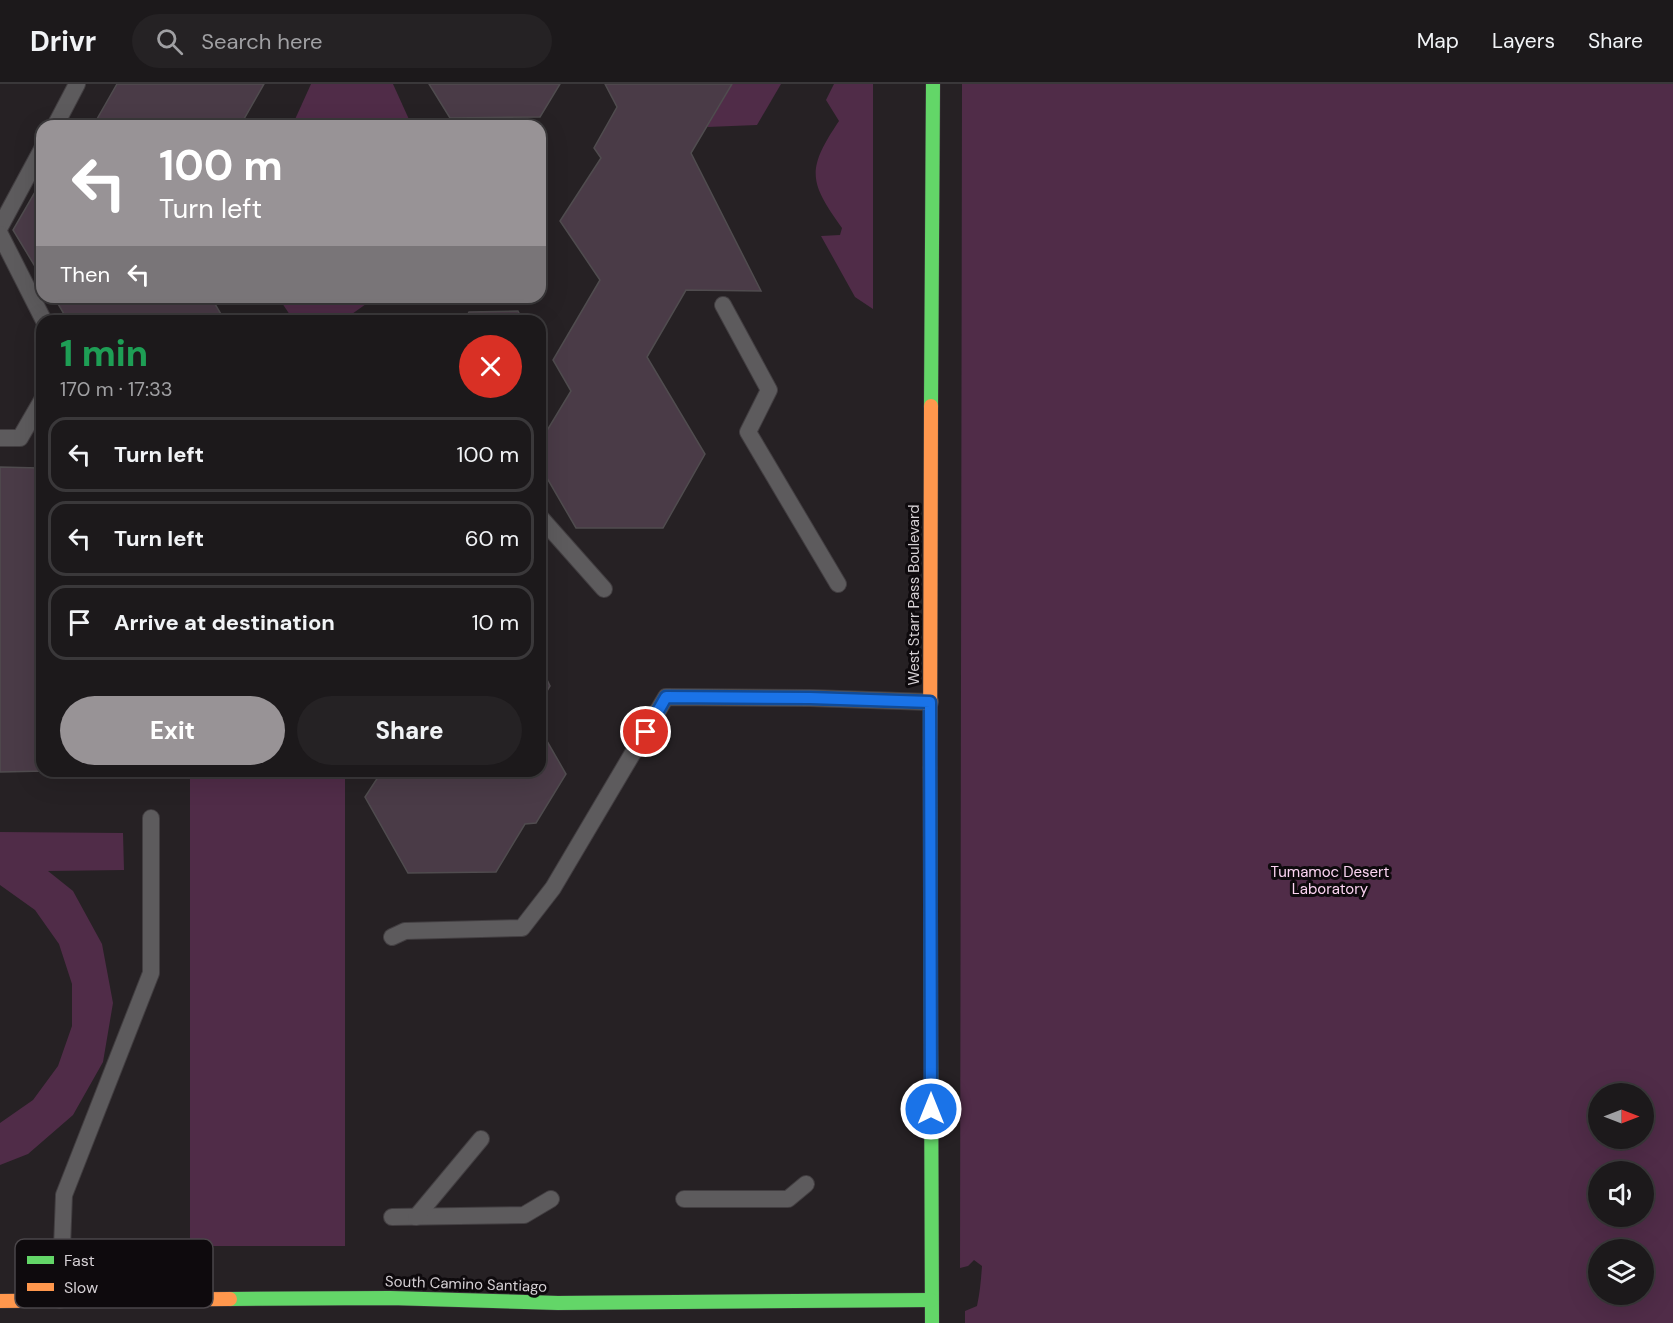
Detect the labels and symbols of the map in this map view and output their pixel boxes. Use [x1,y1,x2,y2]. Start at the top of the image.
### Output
street label: West Starr Pass Boulevard [904,504,924,686]
pin [620,706,671,757]
park label: Tumamoc Desert Laboratory [1271,862,1390,899]
position arrow [899,1077,963,1141]
north arrow [1588,1083,1654,1149]
legend [15,1239,213,1308]
text: Fast [64,1250,95,1271]
street label: South Camino Santiago [385,1271,547,1297]
text: Slow [64,1277,98,1298]

